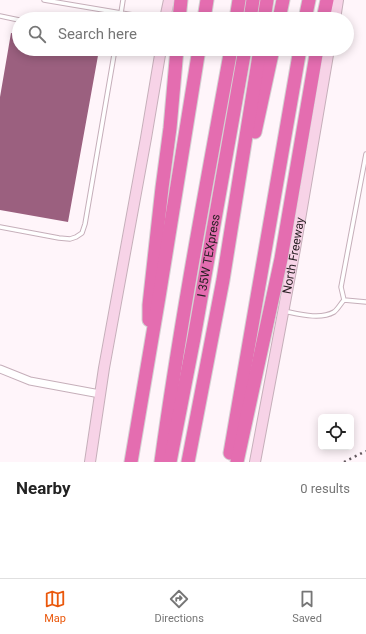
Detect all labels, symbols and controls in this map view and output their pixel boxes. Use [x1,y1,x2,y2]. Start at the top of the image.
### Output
search box [12,12,354,56]
icon: search [26,23,48,45]
text: Search here [58,25,137,43]
street label: I 35W TEXpress [194,213,223,298]
street label: North Freeway [280,216,307,295]
map controls [318,414,354,450]
button: locate [318,414,354,450]
text: Nearby [16,478,71,498]
text: 0 results [300,481,350,496]
tab: Map [44,588,66,625]
tab: Directions [154,588,204,625]
tab: Saved [292,588,322,625]

